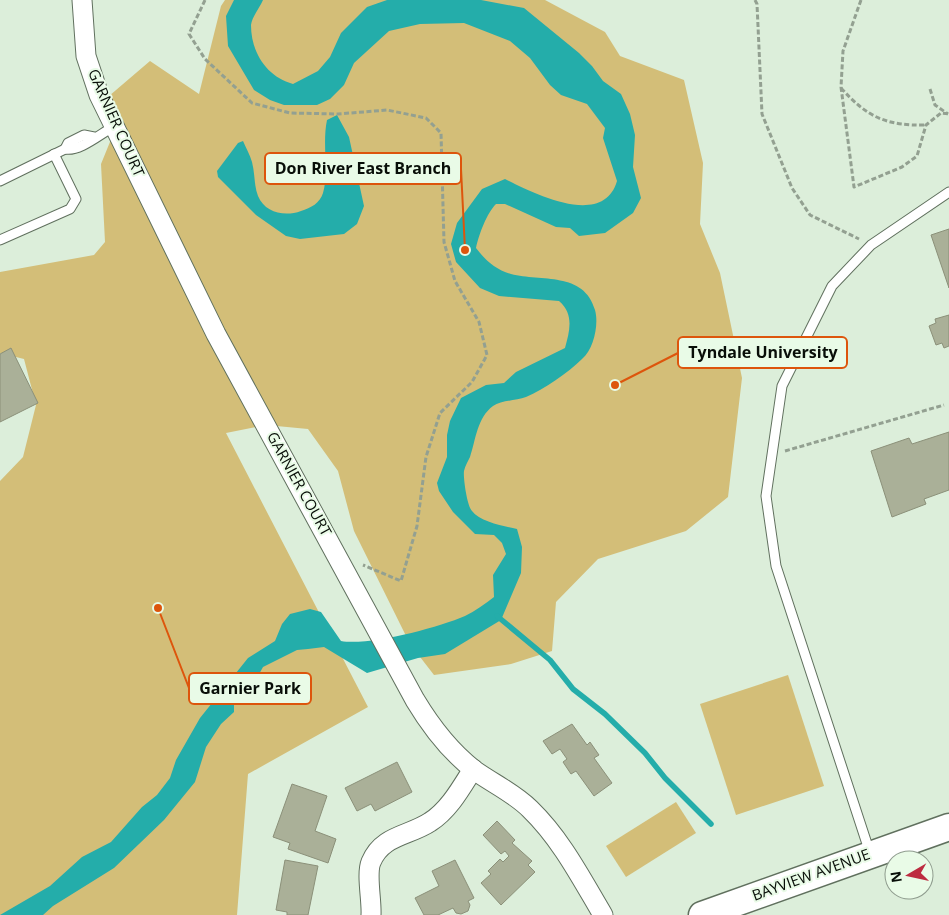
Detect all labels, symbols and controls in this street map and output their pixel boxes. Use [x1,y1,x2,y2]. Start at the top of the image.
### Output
street label: GARNIER COURT [84,65,150,180]
callout: Don River East Branch [265,153,461,184]
text: Don River East Branch [275,157,451,179]
callout: Tyndale University [678,337,847,368]
text: Tyndale University [688,341,839,363]
street label: GARNIER COURT [263,428,337,540]
callout: Garnier Park [189,673,311,704]
text: Garnier Park [199,677,301,699]
street label: BAYVIEW AVENUE [749,843,872,905]
north arrow [884,850,934,900]
text: N [885,870,906,884]

